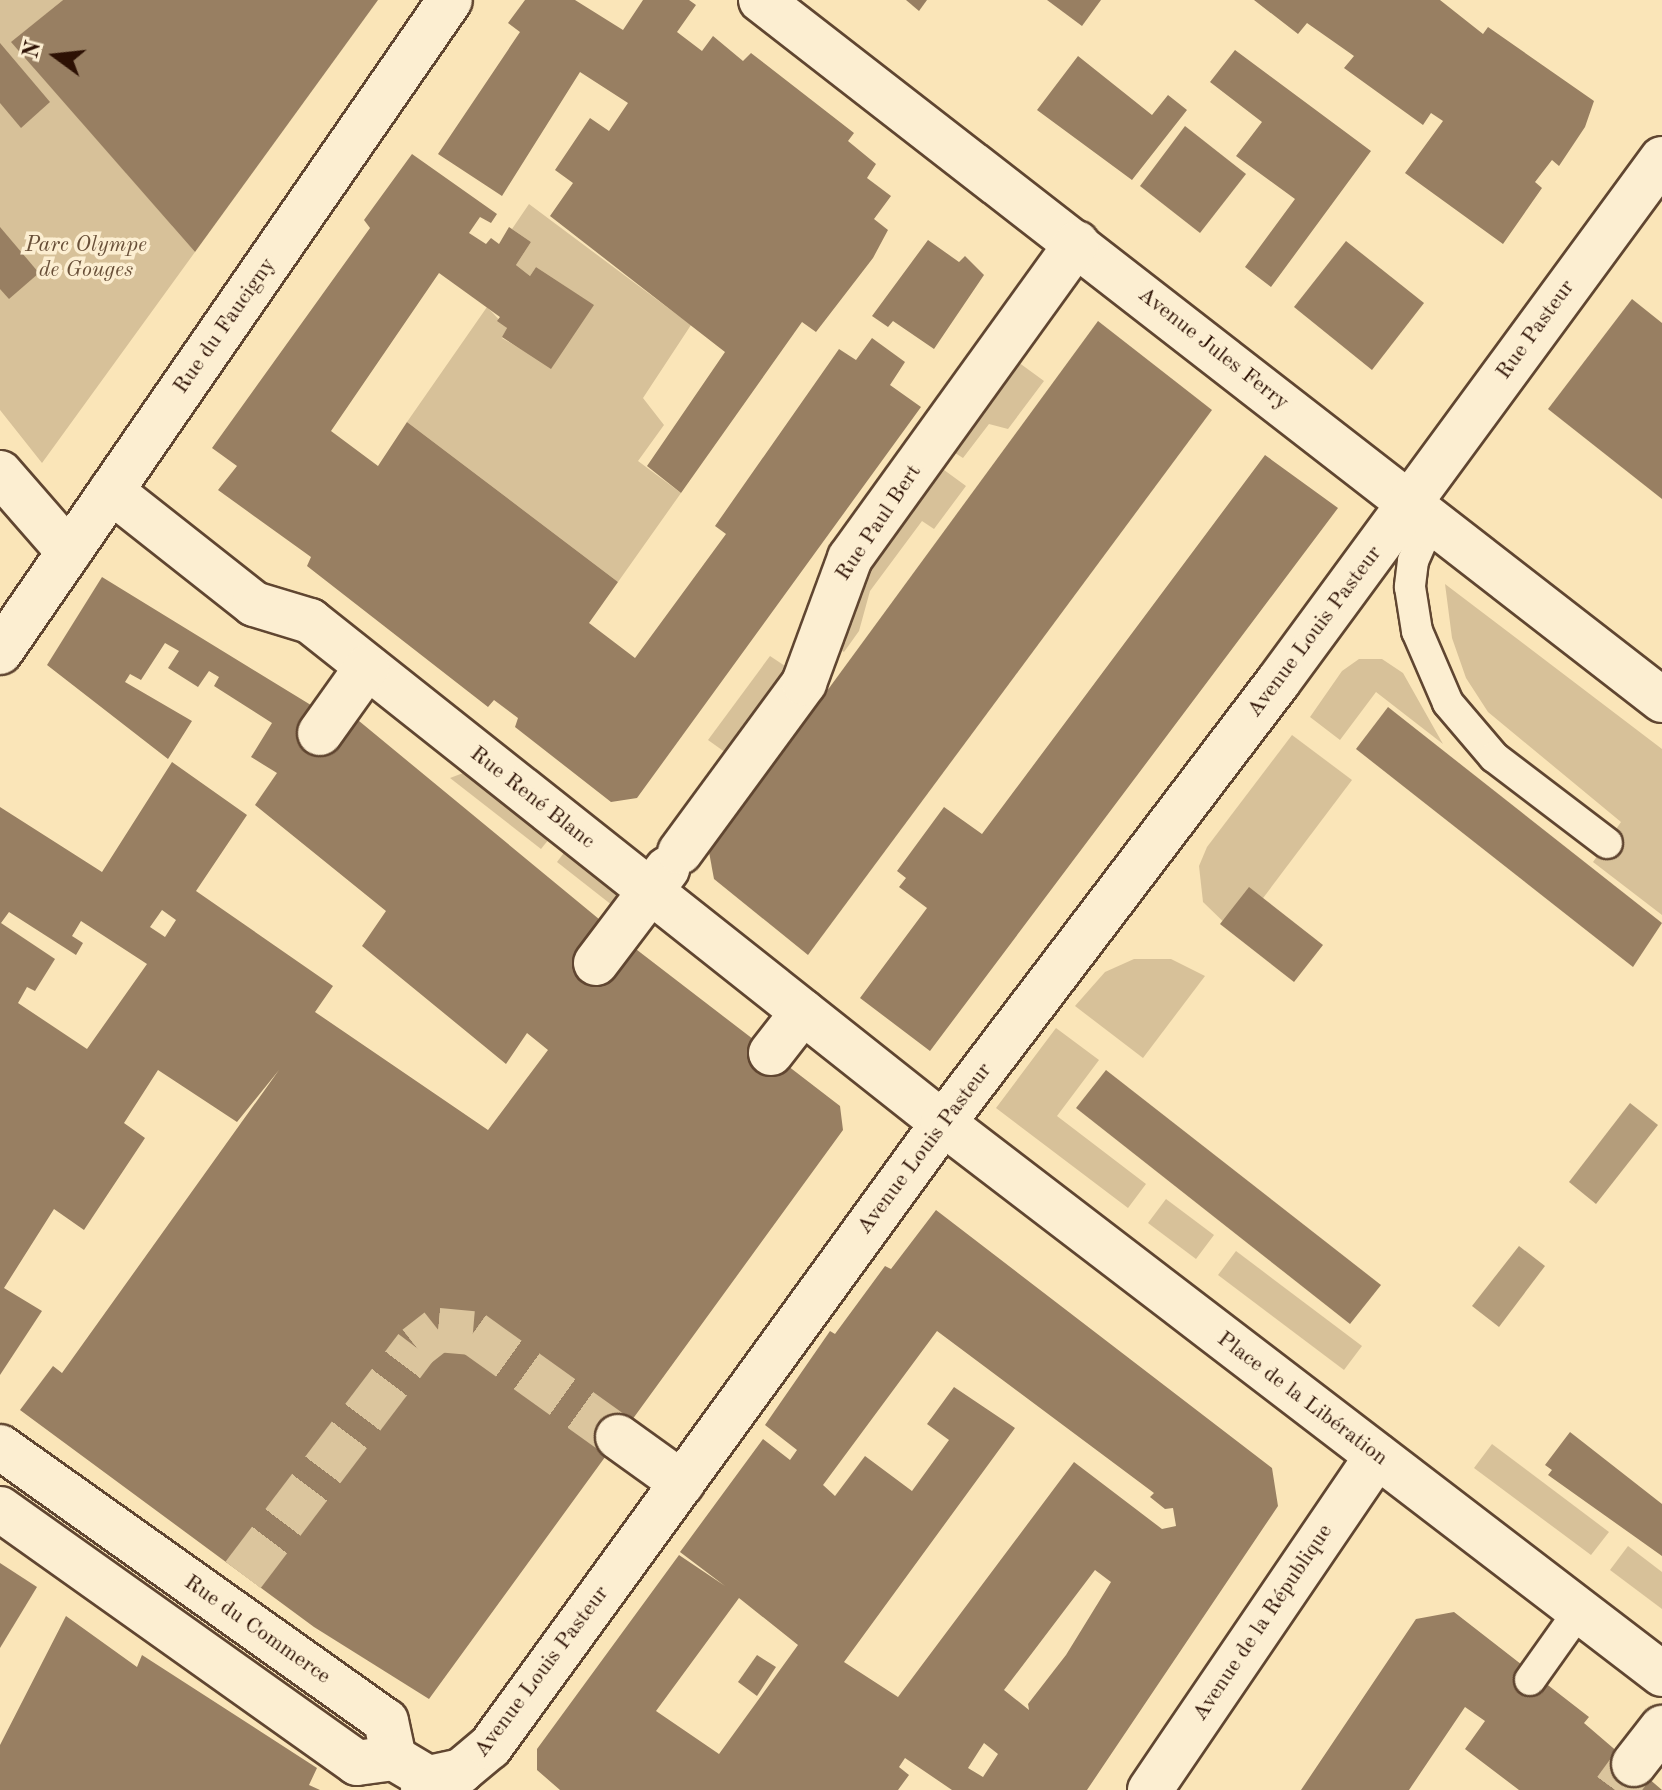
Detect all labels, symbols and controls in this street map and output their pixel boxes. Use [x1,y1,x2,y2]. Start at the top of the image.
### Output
north arrow [16,16,96,96]
text: N [20,39,46,61]
park label: Parc Olympe de Gouges [25,232,147,284]
street label: Rue du Faucigny [168,253,282,399]
street label: Rue Pasteur [1491,275,1581,385]
street label: Avenue Jules Ferry [1132,282,1294,416]
street label: Rue Paul Bert [830,460,928,586]
street label: Avenue Louis Pasteur [1242,541,1388,723]
street label: Rue René Blanc [464,741,600,855]
street label: Avenue Louis Pasteur [852,1058,998,1240]
street label: Place de la Libération [1211,1326,1393,1472]
street label: Avenue de la République [1187,1520,1339,1726]
street label: Rue du Commerce [179,1570,335,1690]
street label: Avenue Louis Pasteur [469,1581,615,1763]

